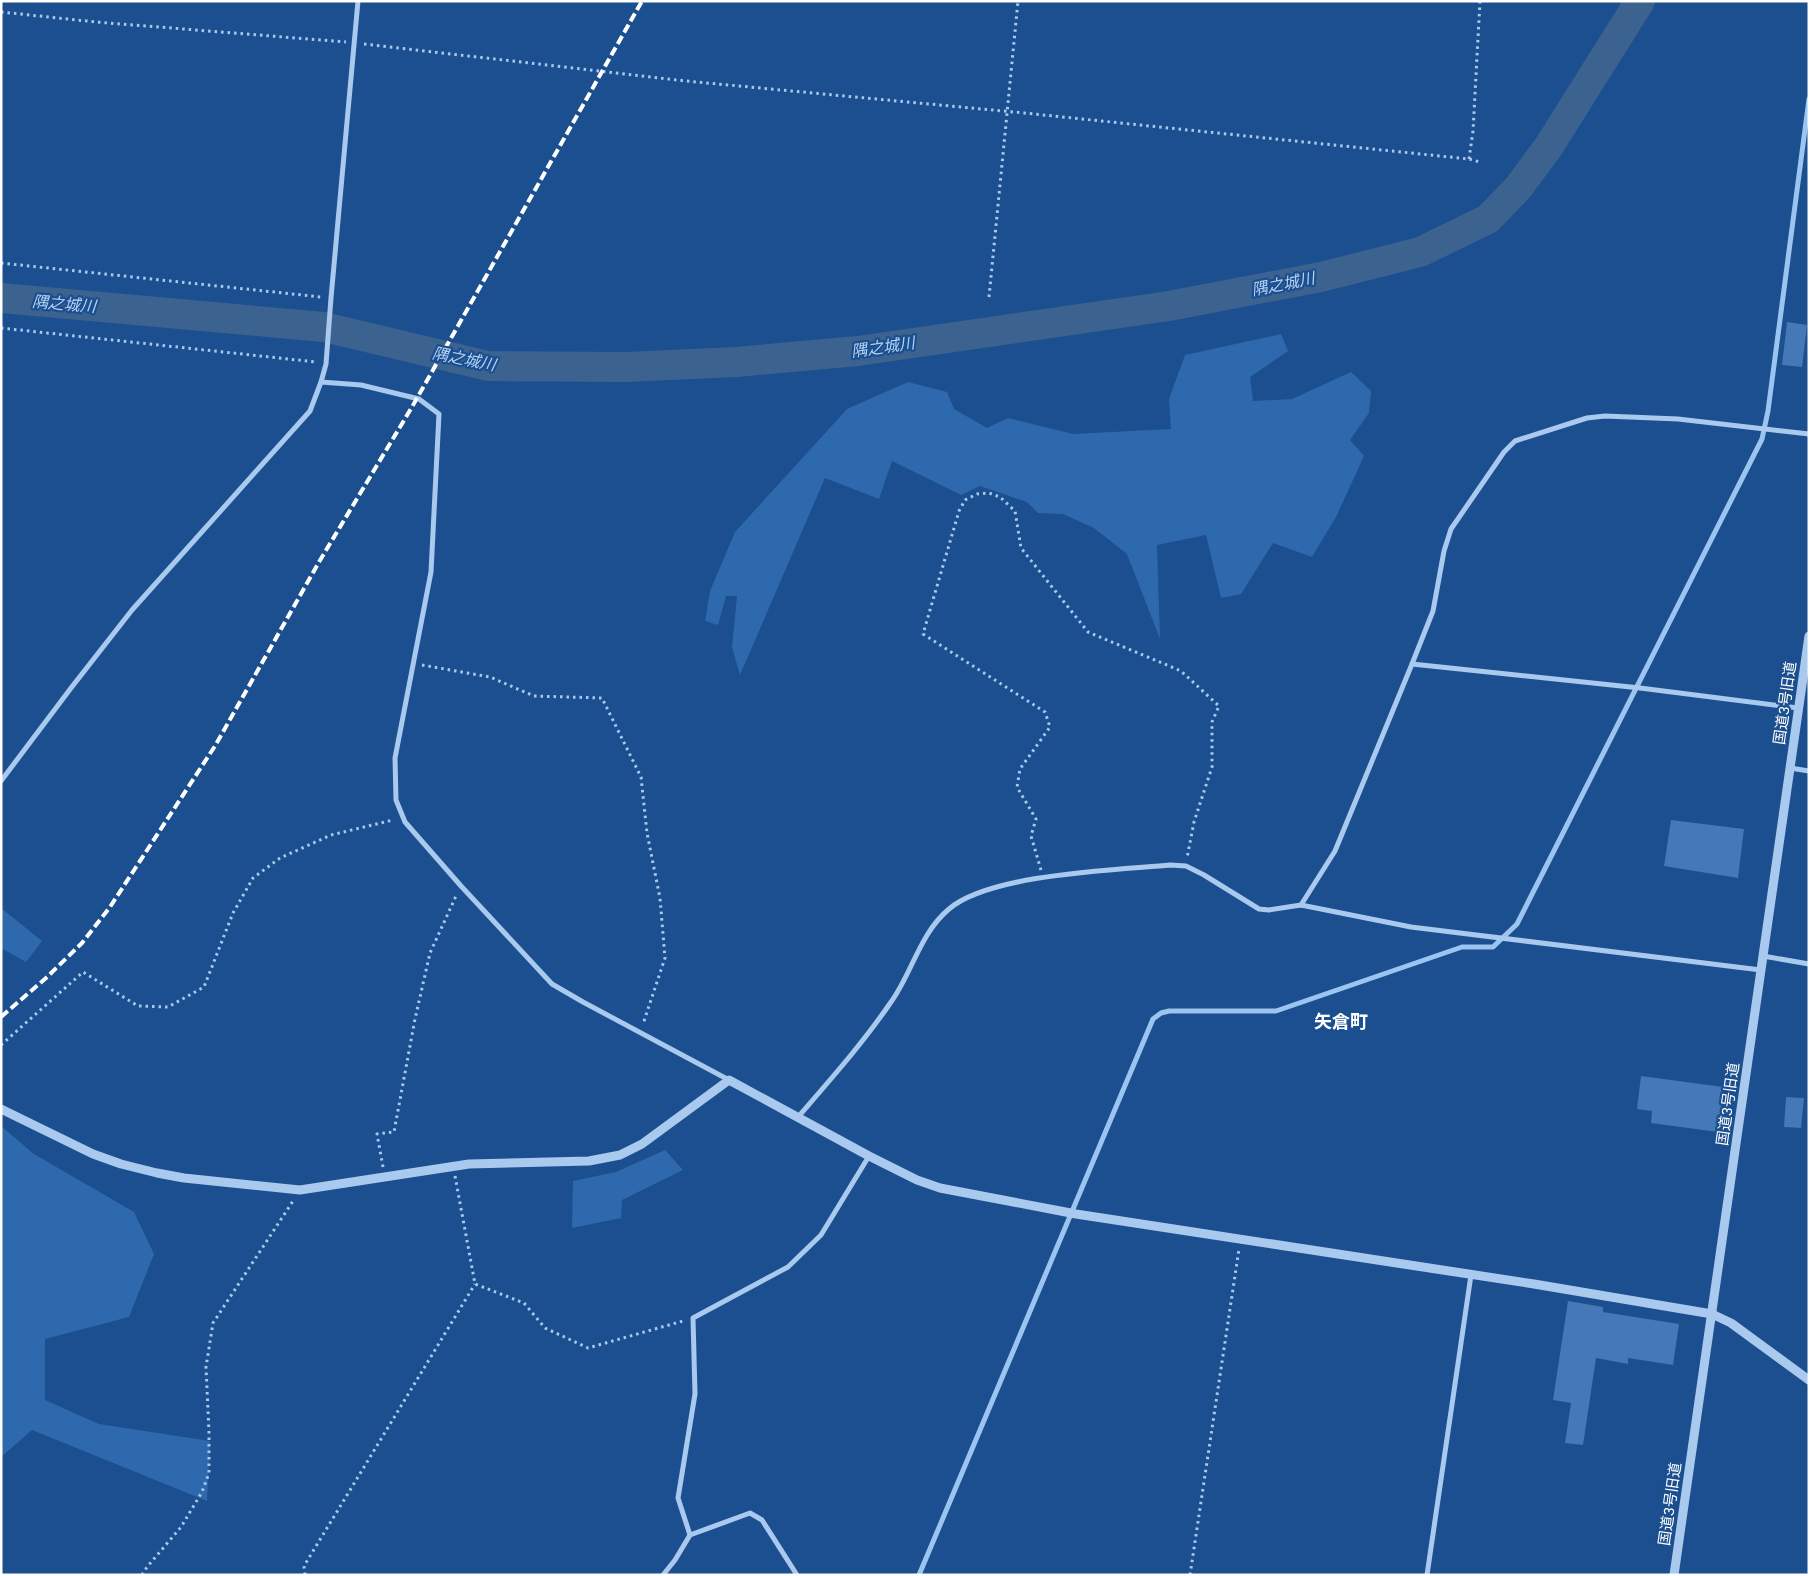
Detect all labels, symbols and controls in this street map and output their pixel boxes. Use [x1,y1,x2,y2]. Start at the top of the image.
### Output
water label: 隅之城川 [1250,268,1318,299]
water label: 隅之城川 [31,292,99,316]
water label: 隅之城川 [850,333,918,361]
water label: 隅之城川 [431,344,499,375]
street label: 国道3号旧道 [1770,660,1800,746]
district label: 矢倉町 [1314,1011,1368,1032]
street label: 国道3号旧道 [1713,1061,1743,1147]
street label: 国道3号旧道 [1655,1461,1685,1547]

